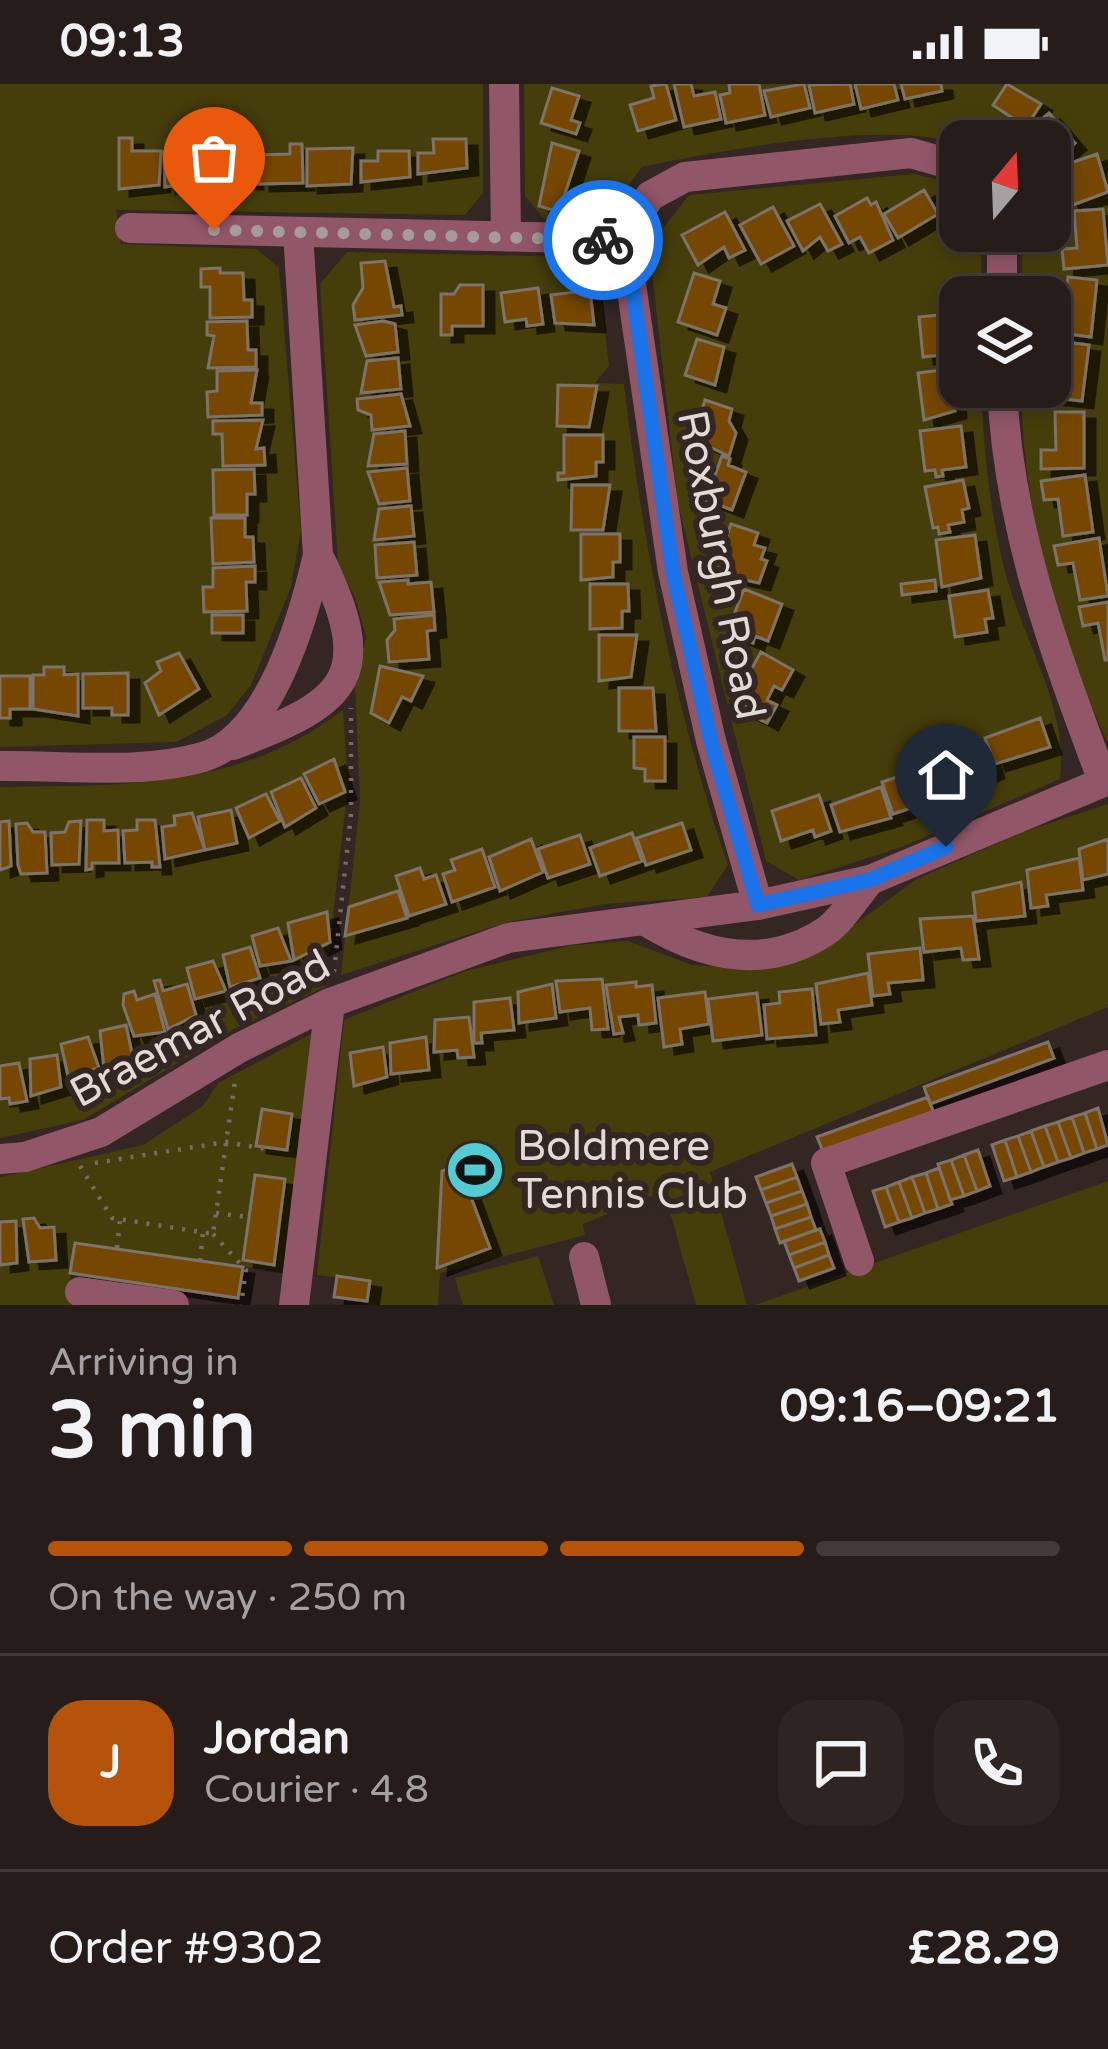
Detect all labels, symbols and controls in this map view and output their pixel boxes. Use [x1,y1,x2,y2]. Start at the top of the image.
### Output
text: 09:13 [60,15,185,69]
pin [163,107,265,230]
north arrow [939,120,1071,252]
map controls [939,120,1071,408]
icon: bag [181,125,247,191]
courier [543,180,663,300]
icon: bike [570,207,636,273]
button: layers [939,276,1071,408]
street label: Roxburgh Road [666,406,776,724]
pin [895,724,997,847]
icon: home [913,742,979,808]
street label: Braemar Road [61,939,339,1119]
place label: Boldmere Tennis Club [517,1121,748,1220]
sports icon: Boldmere Tennis Club [444,1139,506,1201]
text: Arriving in [48,1339,239,1386]
text: 09:16–09:21 [780,1380,1060,1434]
text: 3 min [48,1384,256,1478]
text: On the way · 250 m [48,1574,407,1621]
button: chat [778,1700,904,1826]
button: phone [934,1700,1060,1826]
text: Jordan [204,1712,350,1766]
text: J [101,1736,121,1790]
text: Courier · 4.8 [204,1766,429,1813]
text: Order #9302 [48,1922,324,1976]
text: £28.29 [908,1922,1060,1976]

